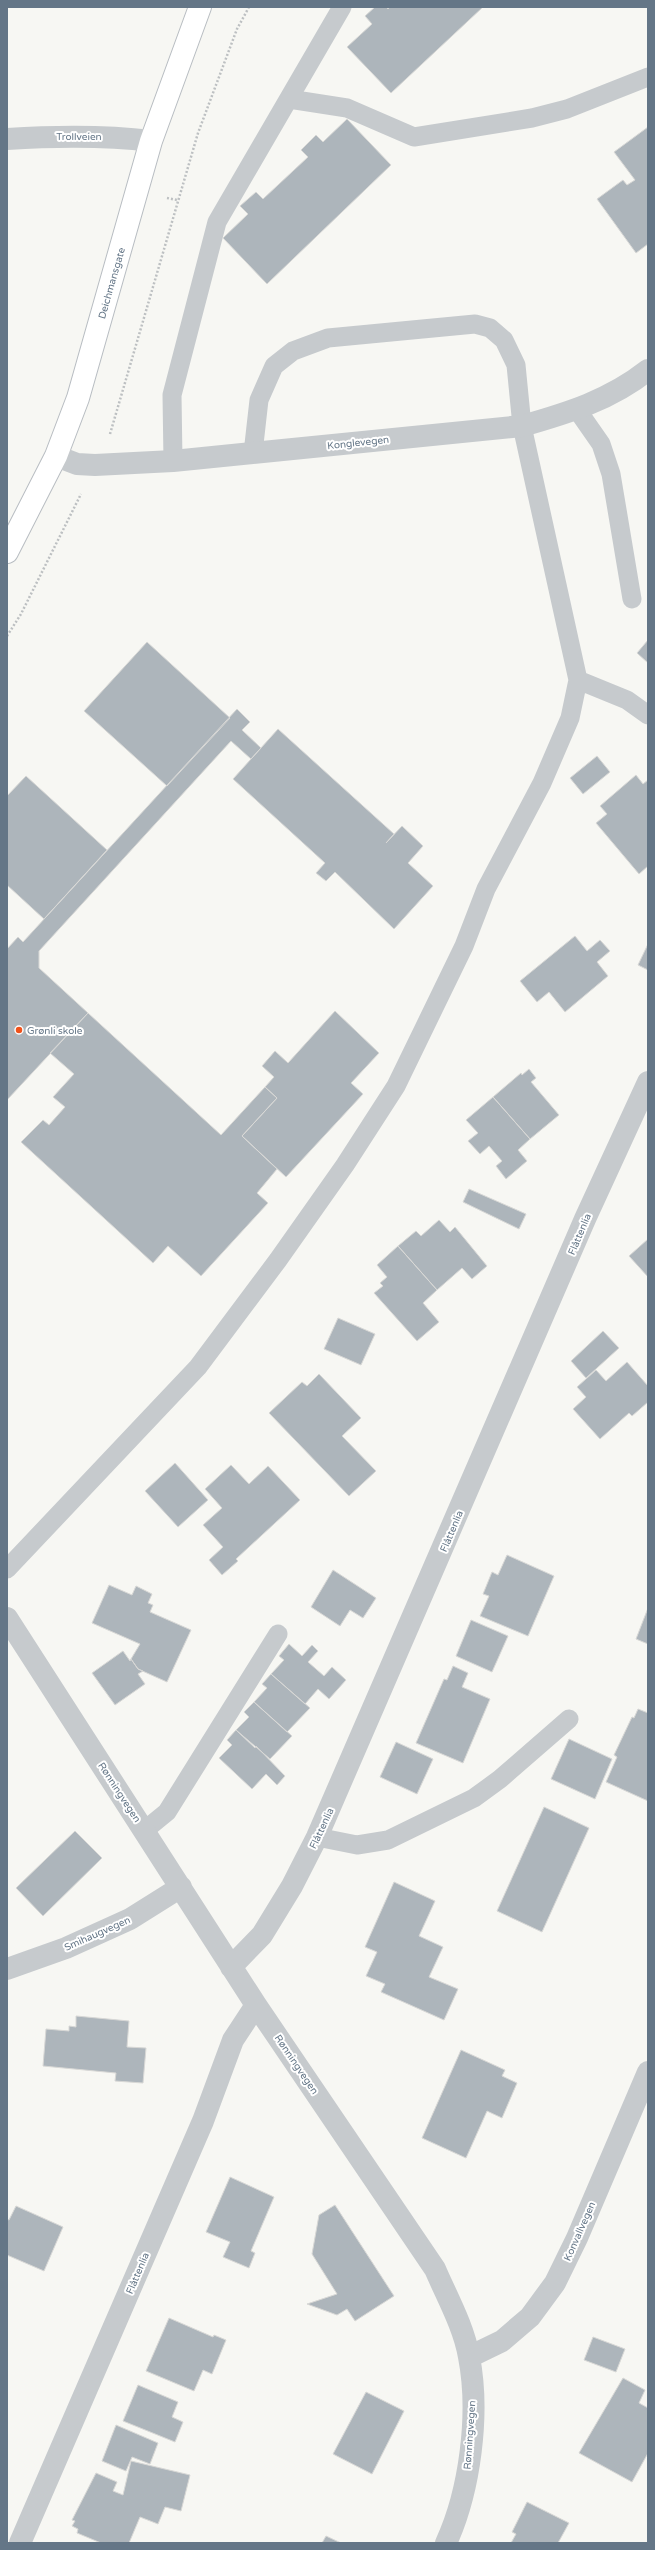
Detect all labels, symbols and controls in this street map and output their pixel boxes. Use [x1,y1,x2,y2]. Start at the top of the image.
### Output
street label: Trollveien [56,131,102,143]
street label: Deichmansgate [96,246,128,320]
street label: Konglevegen [327,434,390,452]
marker: Grønli skole [14,1025,24,1035]
place label: Grønli skole [27,1025,83,1037]
street label: Flåttenlia [566,1212,594,1257]
street label: Flåttenlia [438,1509,466,1554]
street label: Rønningvegen [95,1760,143,1825]
street label: Flåttenlia [307,1806,337,1851]
street label: Smihaugvegen [63,1914,132,1954]
street label: Rønningvegen [272,2033,321,2097]
street label: Konvallvegen [562,2200,598,2263]
street label: Flåttenlia [124,2251,152,2296]
street label: Rønningvegen [462,2400,478,2470]

